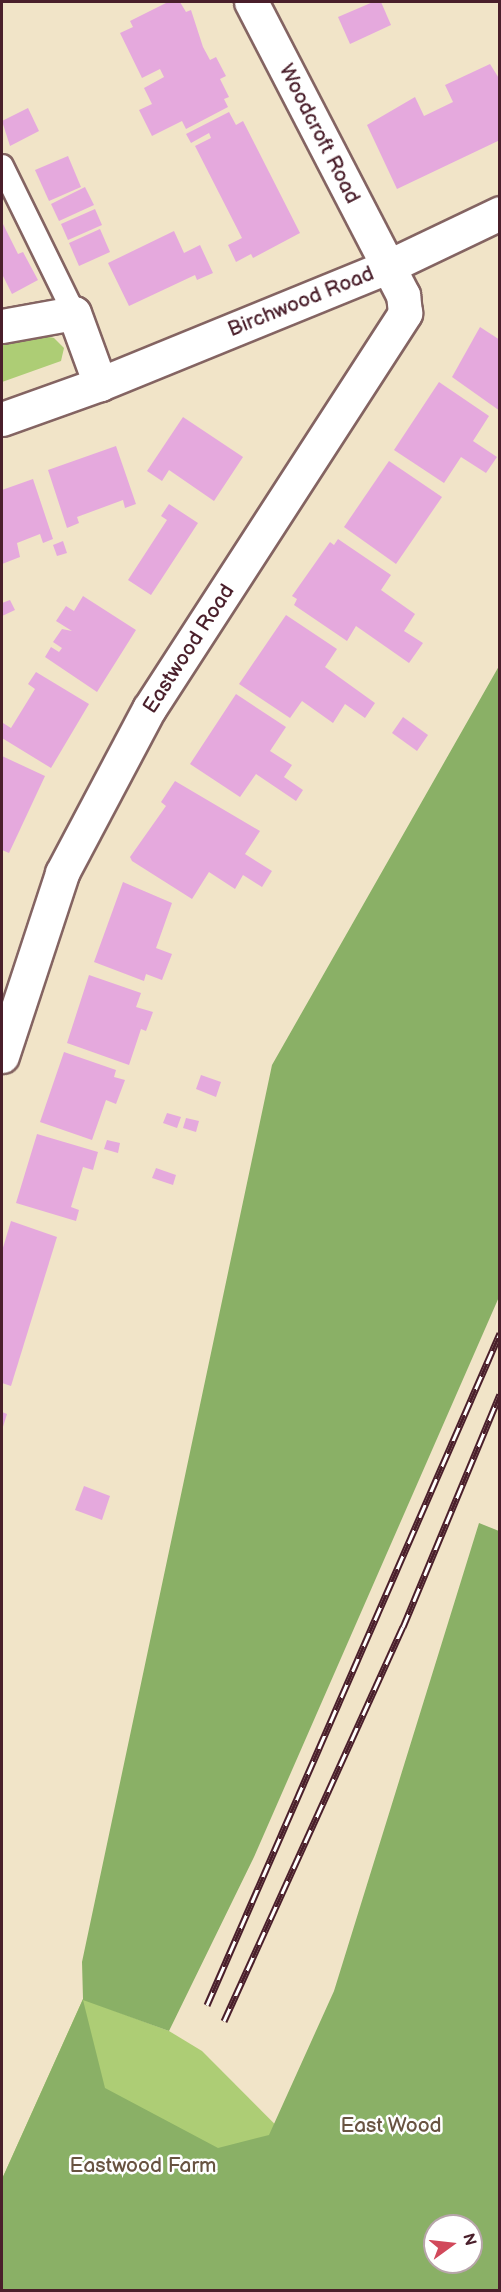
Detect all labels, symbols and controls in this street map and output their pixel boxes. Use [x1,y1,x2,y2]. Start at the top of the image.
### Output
street label: Woodcroft Road [273,60,365,208]
street label: Birchwood Road [224,261,378,343]
street label: Eastwood Road [138,580,240,718]
park label: East Wood [340,2113,442,2139]
park label: Eastwood Farm [70,2153,216,2179]
north arrow [423,2214,483,2274]
text: N [458,2231,480,2248]

